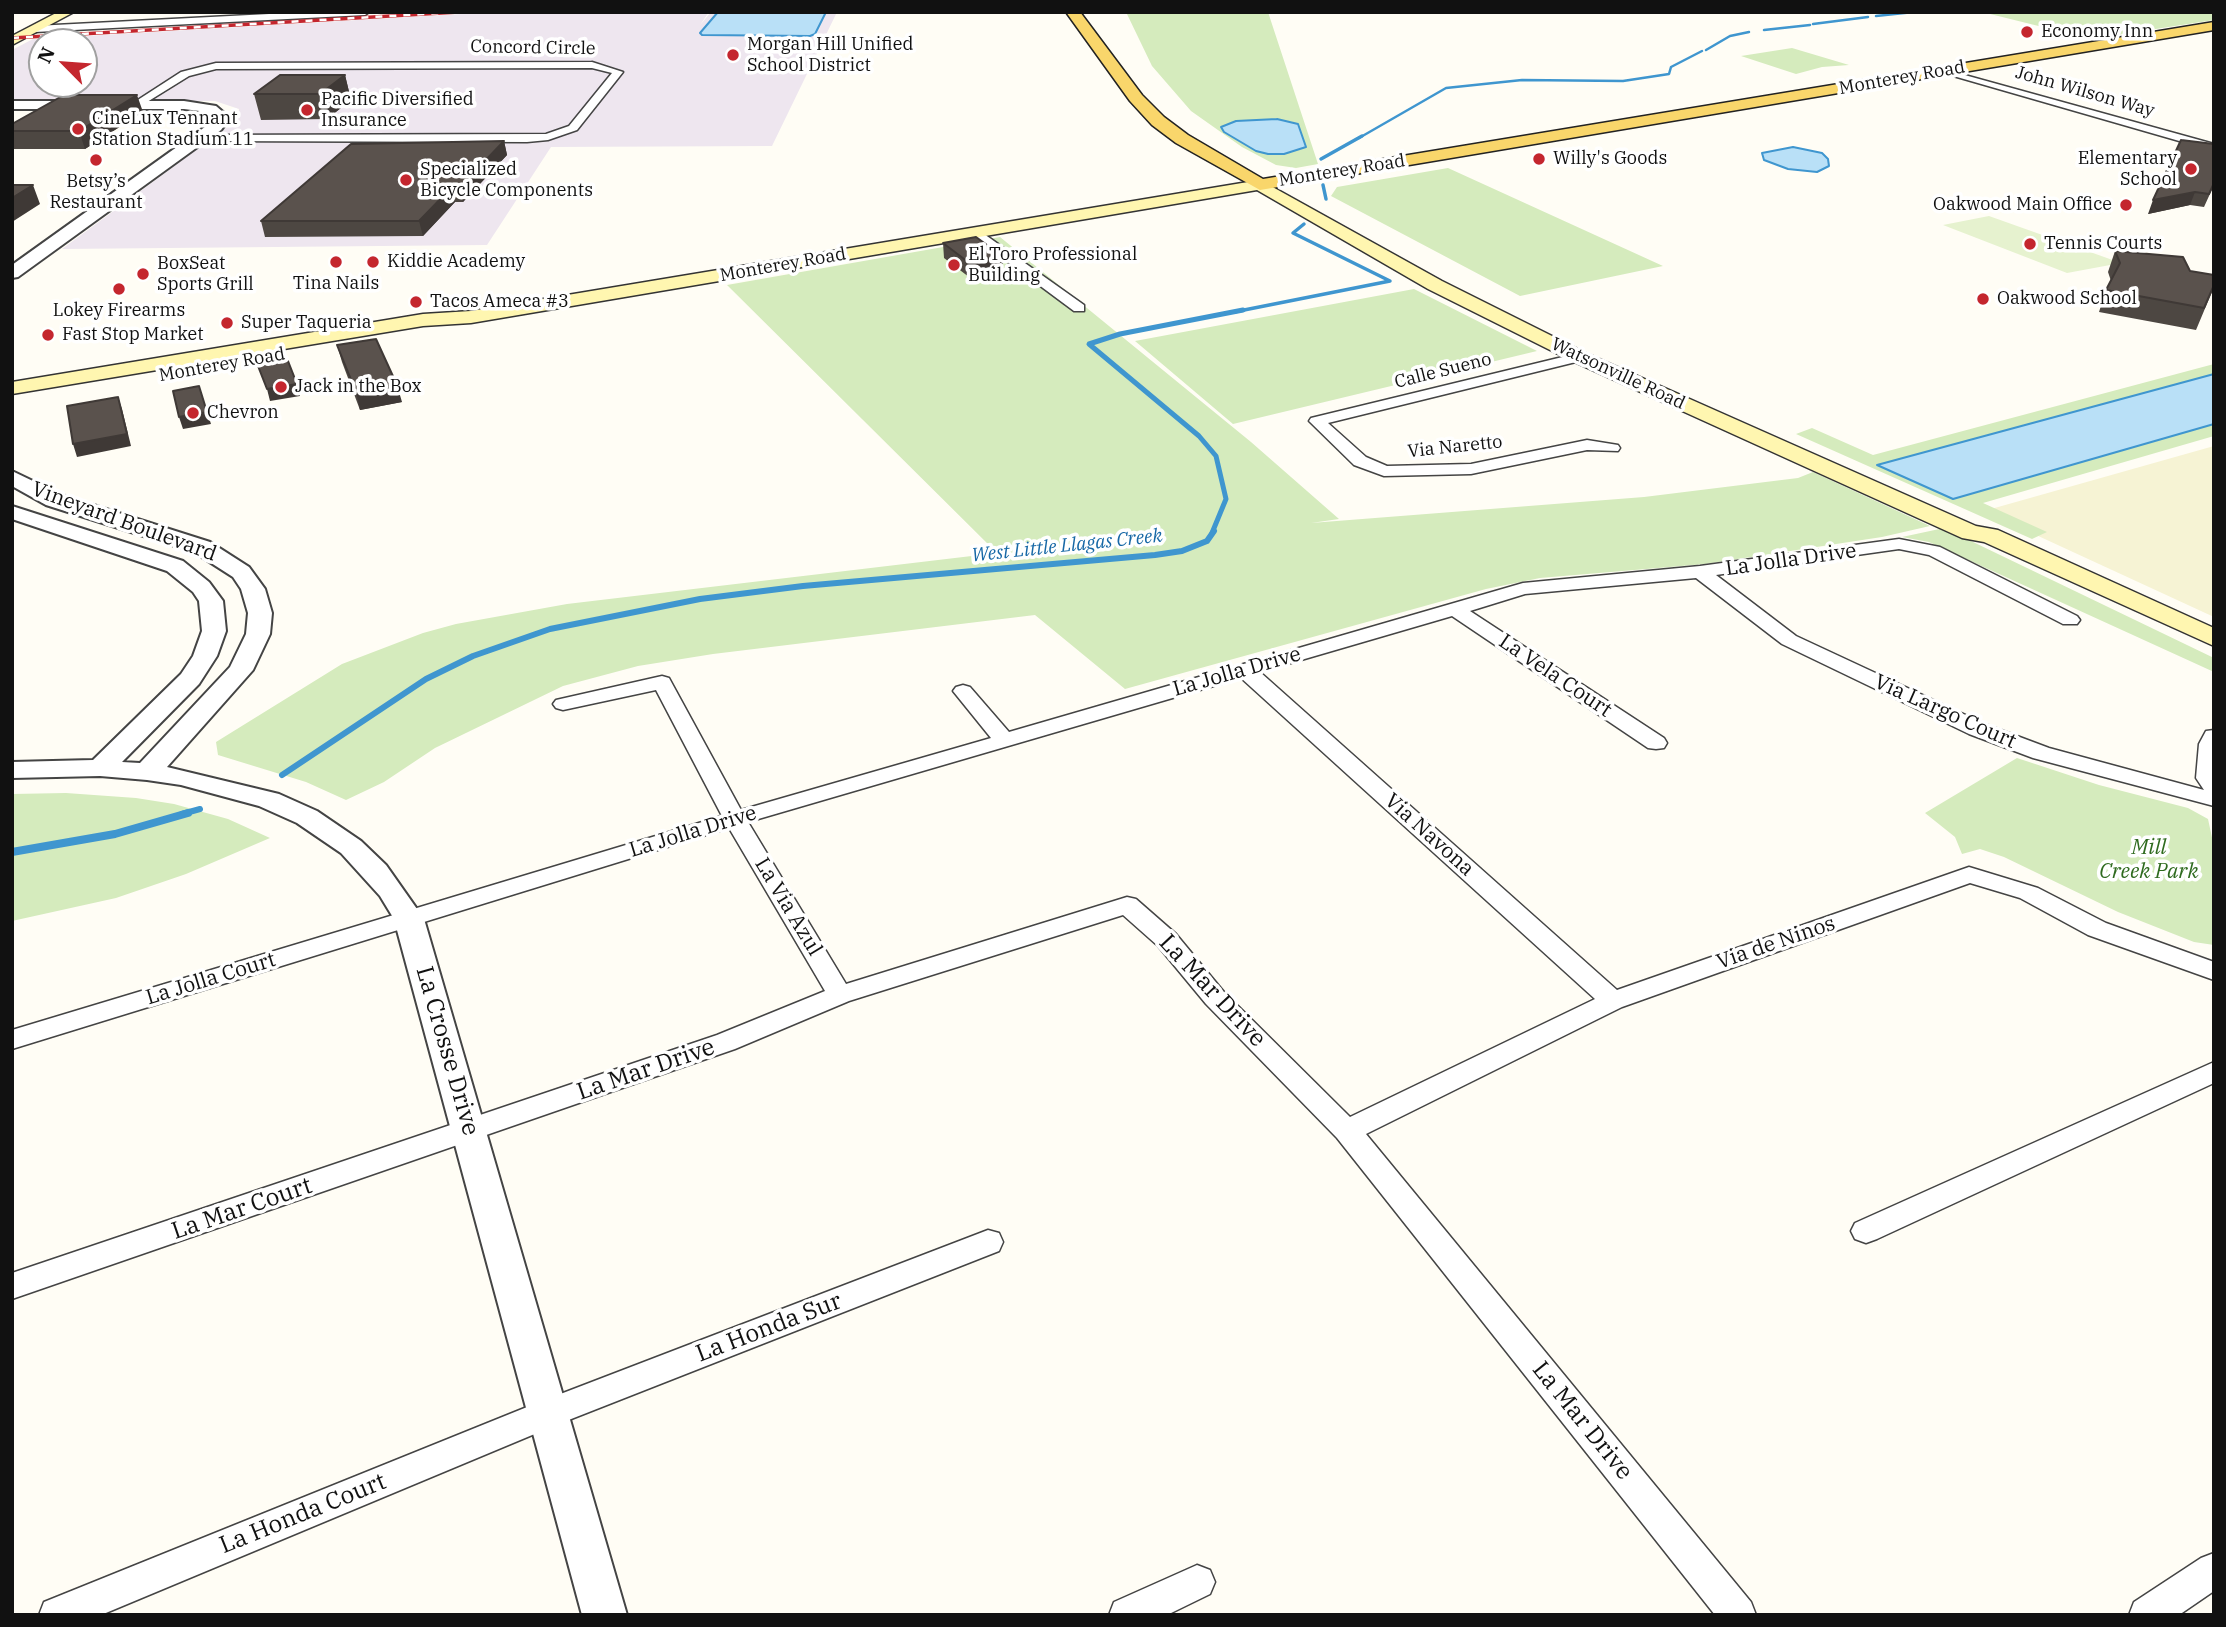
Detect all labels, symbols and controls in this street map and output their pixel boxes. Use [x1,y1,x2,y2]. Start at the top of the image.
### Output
place label: Economy Inn [2041,21,2153,43]
marker: Economy Inn [2019,24,2035,40]
north arrow [28,28,98,98]
place label: Morgan Hill Unified School District [747,34,913,76]
street label: Concord Circle [470,36,596,60]
text: N [32,43,60,67]
marker: Morgan Hill Unified School District [725,47,741,63]
street label: Monterey Road [1837,56,1967,100]
street label: John Wilson Way [2013,62,2157,122]
place label: Pacific Diversified Insurance [321,89,474,132]
marker: Pacific Diversified Insurance [299,102,315,118]
place label: CineLux Tennant Station Stadium 11 [92,108,254,150]
marker: CineLux Tennant Station Stadium 11 [70,121,86,137]
place label: Willy's Goods [1553,148,1667,170]
place label: Elementary School [2078,148,2177,190]
street label: Monterey Road [1277,150,1407,192]
marker: Willy's Goods [1531,151,1547,167]
marker: Betsy’s Restaurant [88,152,104,168]
place label: Specialized Bicycle Components [420,159,593,202]
marker: Elementary School [2183,161,2199,177]
place label: Betsy’s Restaurant [49,171,143,214]
marker: Specialized Bicycle Components [398,172,414,188]
place label: Oakwood Main Office [1933,194,2112,216]
marker: Oakwood Main Office [2118,197,2134,213]
place label: Tennis Courts [2044,233,2162,255]
marker: Tennis Courts [2022,236,2038,252]
street label: Monterey Road [718,243,848,287]
place label: El Toro Professional Building [968,244,1137,286]
place label: Kiddie Academy [387,251,525,273]
place label: BoxSeat Sports Grill [157,253,254,296]
marker: Tina Nails [328,254,344,270]
marker: Kiddie Academy [365,254,381,270]
marker: El Toro Professional Building [946,257,962,273]
marker: BoxSeat Sports Grill [135,266,151,282]
place label: Tina Nails [293,273,379,295]
marker: Lokey Firearms [111,281,127,297]
place label: Oakwood School [1997,288,2137,310]
place label: Tacos Ameca #3 [430,291,569,313]
marker: Oakwood School [1975,291,1991,307]
marker: Tacos Ameca #3 [408,294,424,310]
place label: Lokey Firearms [53,300,185,322]
place label: Super Taqueria [241,312,372,334]
marker: Super Taqueria [219,315,235,331]
place label: Fast Stop Market [62,324,204,346]
marker: Fast Stop Market [40,327,56,343]
street label: Watsonville Road [1548,333,1688,415]
street label: Monterey Road [157,343,287,387]
street label: Calle Sueno [1392,349,1494,393]
place label: Jack in the Box [295,376,422,398]
marker: Jack in the Box [273,379,289,395]
place label: Chevron [207,402,279,424]
marker: Chevron [185,405,201,421]
street label: Via Naretto [1406,431,1504,463]
street label: Vineyard Boulevard [28,477,220,567]
water label: West Little Llagas Creek [970,525,1164,567]
street label: La Jolla Drive [1724,538,1858,582]
street label: La Vela Court [1494,629,1616,723]
street label: La Jolla Drive [1170,642,1304,702]
street label: Via Largo Court [1870,669,2020,755]
street label: Via Navona [1379,788,1479,882]
street label: La Jolla Drive [626,801,760,863]
park label: Mill Creek Park [2099,835,2199,885]
street label: La Via Azul [749,853,827,961]
street label: Via de Ninos [1713,911,1839,975]
street label: La Mar Drive [1152,929,1272,1053]
street label: La Jolla Court [143,947,279,1011]
street label: La Crosse Drive [409,963,485,1139]
street label: La Mar Drive [573,1033,719,1107]
street label: La Mar Court [168,1172,316,1246]
street label: La Honda Sur [692,1287,846,1369]
street label: La Mar Drive [1526,1356,1638,1486]
street label: La Honda Court [216,1467,390,1561]

